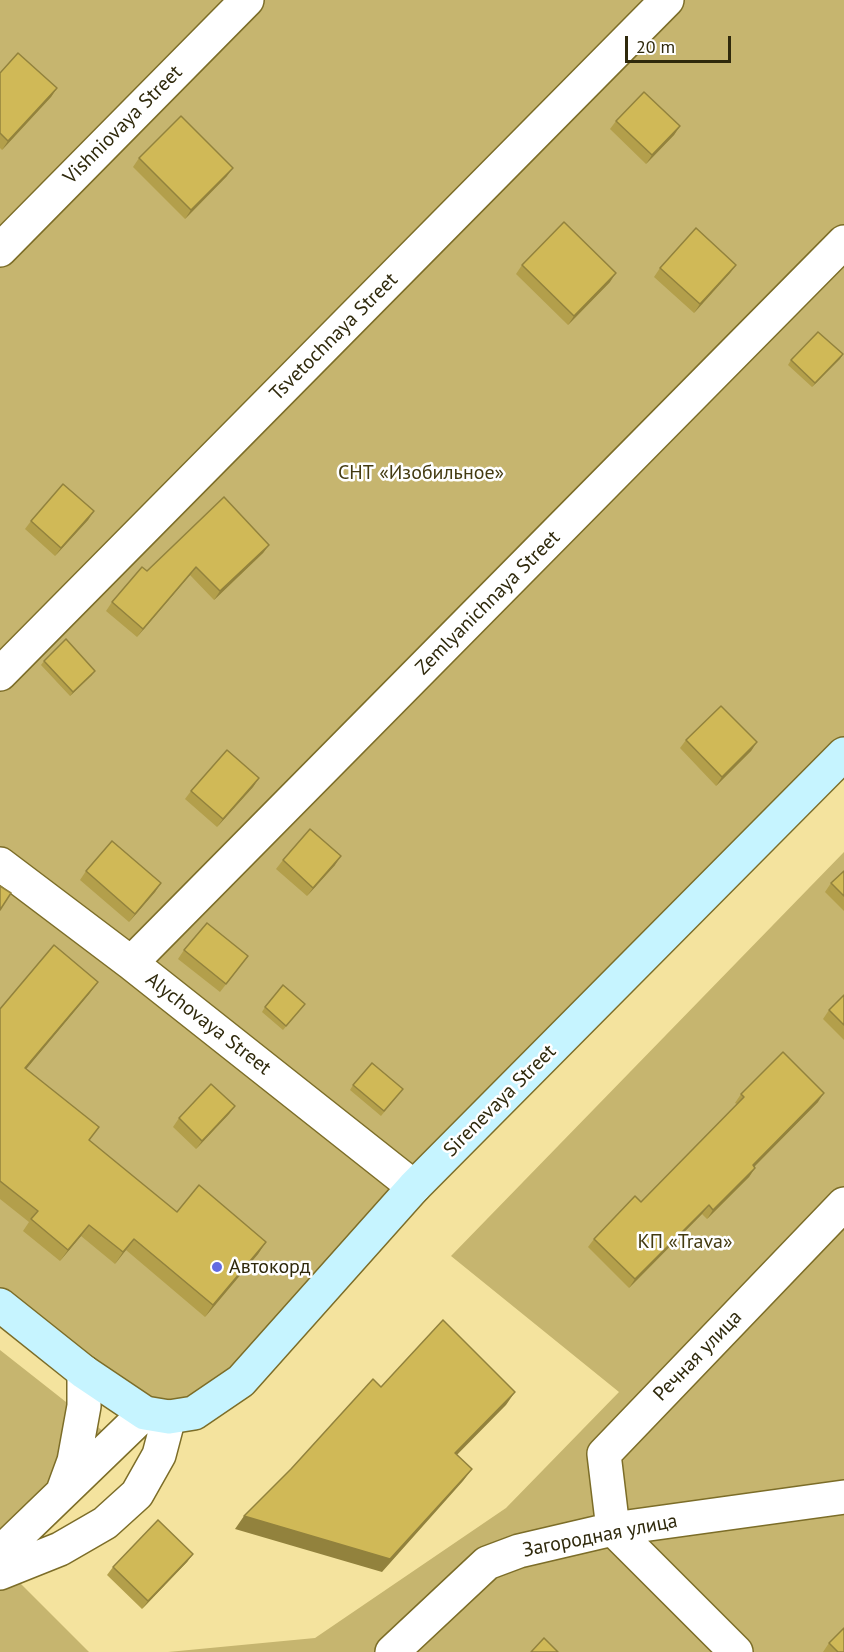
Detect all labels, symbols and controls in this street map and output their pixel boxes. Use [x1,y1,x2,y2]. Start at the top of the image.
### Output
scale bar [628,24,734,62]
text: 20 m [636,35,675,58]
street label: Vishniovaya Street [59,61,187,189]
street label: Tsvetochnaya Street [265,268,403,406]
park label: СНТ «Изобильное» [338,461,504,485]
street label: Zemlyanichnaya Street [411,526,565,680]
street label: Alychovaya Street [141,968,275,1080]
street label: Sirenevaya Street [439,1040,561,1162]
park label: КП «Trava» [637,1230,733,1254]
place label: Автокорд [229,1255,311,1279]
marker: Автокорд [210,1260,224,1274]
street label: Речная улица [649,1306,747,1406]
street label: Загородная улица [521,1509,679,1563]

